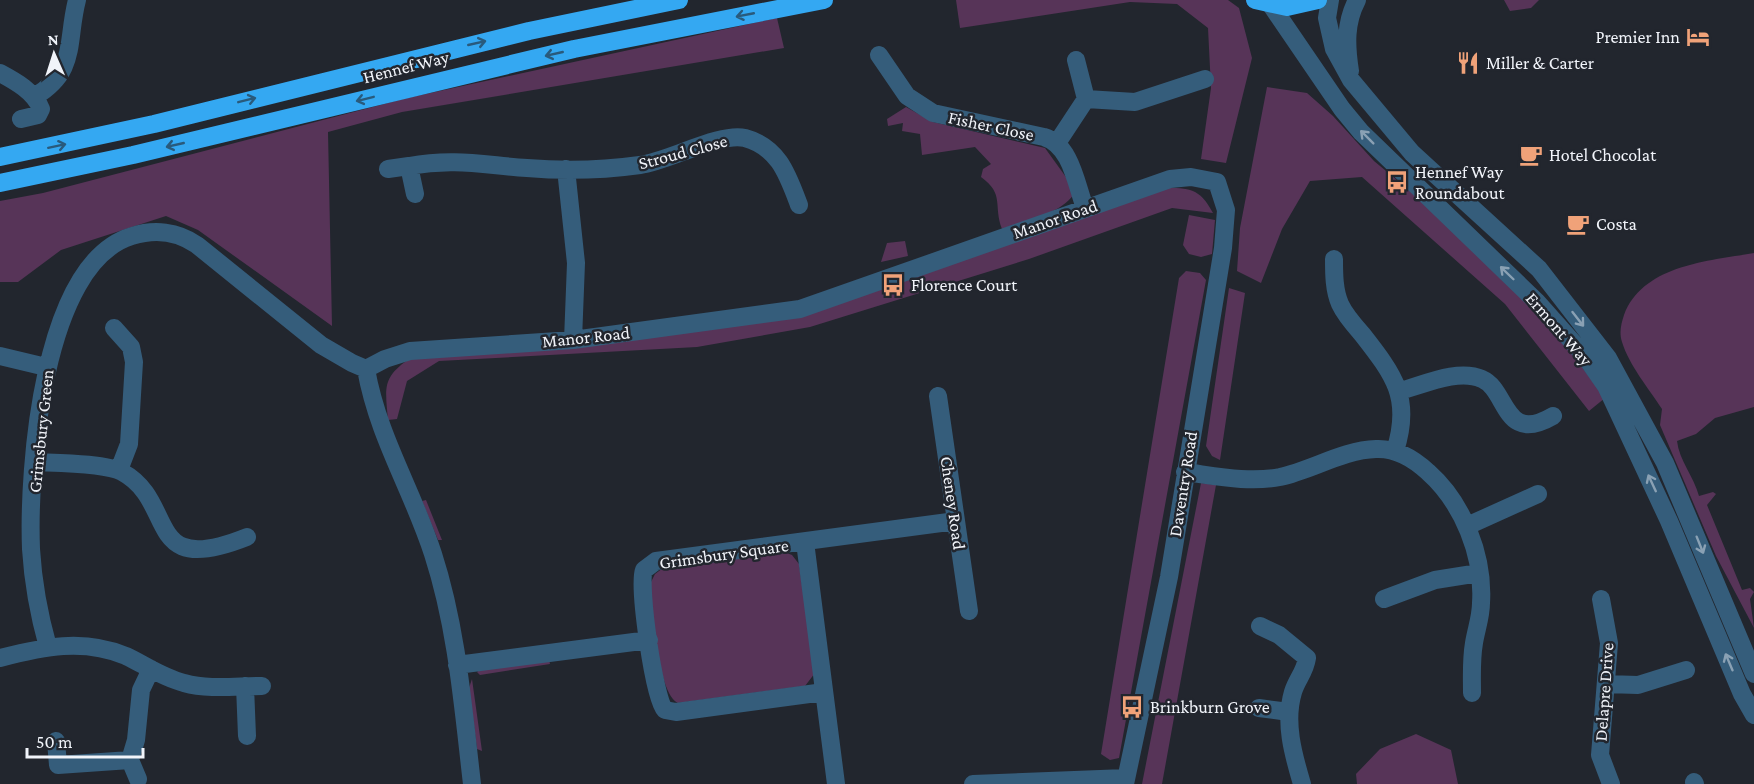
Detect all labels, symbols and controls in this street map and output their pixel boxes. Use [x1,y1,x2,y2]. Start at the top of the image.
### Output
one-way arrow [736,10,756,21]
north arrow [24,24,84,84]
hotel icon: Premier Inn [1685,24,1711,50]
place label: Premier Inn [1595,27,1680,47]
text: N [47,31,59,48]
one-way arrow [467,37,486,49]
street label: Hennef Way [361,46,452,87]
one-way arrow [545,49,565,60]
restaurant icon: Miller & Carter [1455,50,1481,76]
place label: Miller & Carter [1486,53,1595,73]
one-way arrow [237,93,256,105]
one-way arrow [355,94,375,105]
street label: Fisher Close [946,107,1036,145]
one-way arrow [1359,130,1374,145]
street label: Stroud Close [636,131,730,173]
one-way arrow [48,139,67,151]
one-way arrow [166,139,185,151]
cafe icon: Hotel Chocolat [1518,142,1544,168]
place label: Hotel Chocolat [1549,145,1657,165]
place label: Hennef Way Roundabout [1415,162,1505,203]
bus stop icon: Hennef Way Roundabout [1384,169,1410,195]
street label: Manor Road [1010,195,1100,243]
cafe icon: Costa [1565,211,1591,237]
place label: Costa [1596,214,1637,234]
one-way arrow [1500,265,1515,280]
bus stop icon: Florence Court [880,272,906,298]
place label: Florence Court [911,275,1018,295]
street label: Ermont Way [1522,288,1597,370]
one-way arrow [1571,310,1584,326]
street label: Manor Road [541,322,631,352]
street label: Grimsbury Green [25,368,57,494]
street label: Daventry Road [1165,429,1201,538]
street label: Cheney Road [937,455,970,551]
one-way arrow [1645,475,1657,493]
street label: Grimsbury Square [658,535,790,573]
one-way arrow [1695,535,1706,554]
street label: Delapre Drive [1591,642,1617,742]
one-way arrow [1723,653,1734,672]
bus stop icon: Brinkburn Grove [1119,694,1145,720]
place label: Brinkburn Grove [1150,697,1270,717]
scale bar [27,721,142,759]
text: 50 m [36,732,73,752]

